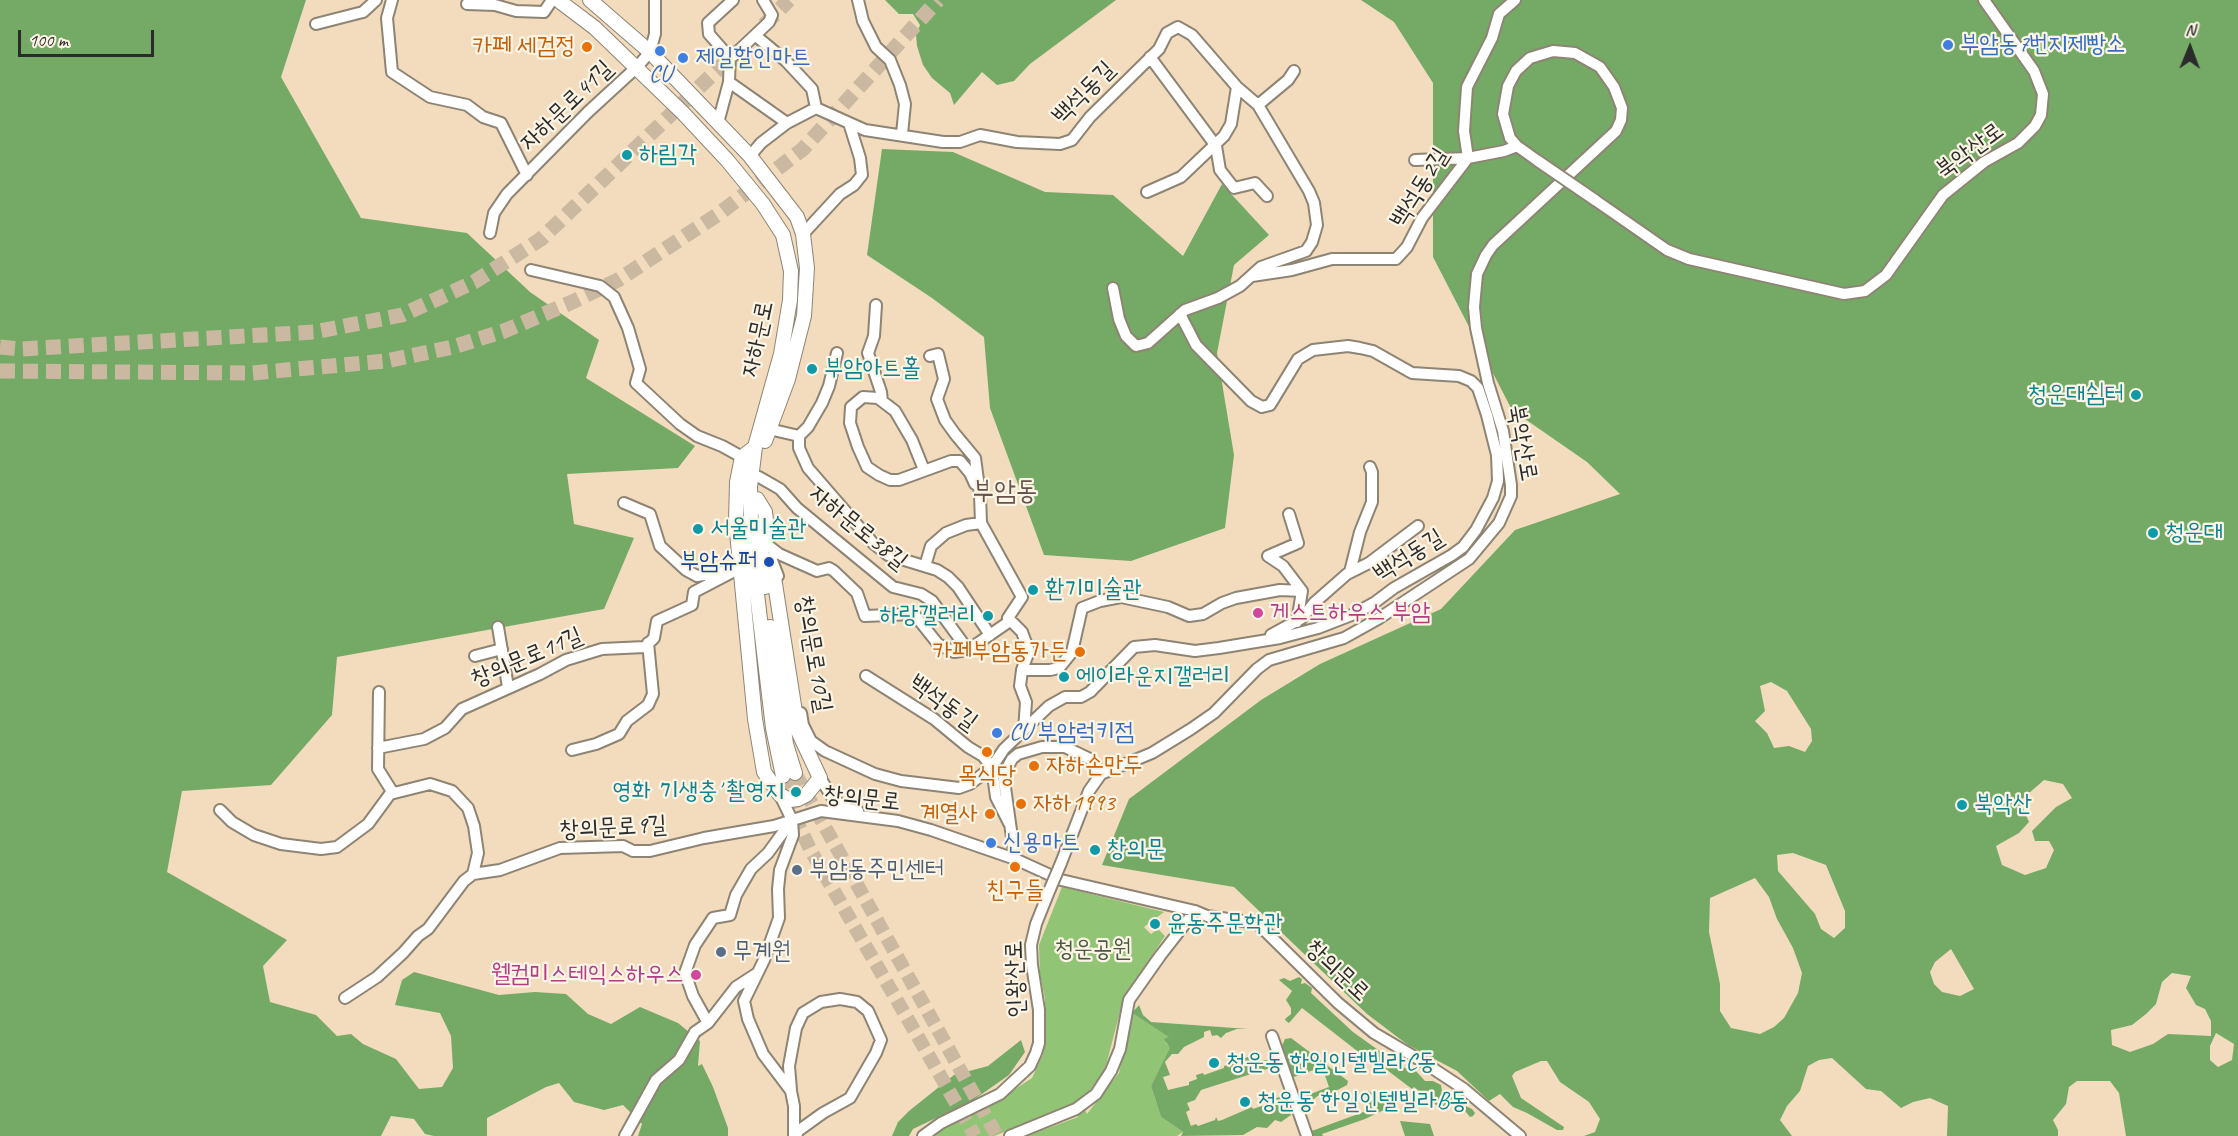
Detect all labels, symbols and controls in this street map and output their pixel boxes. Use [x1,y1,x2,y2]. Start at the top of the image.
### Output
scale bar [21,18,158,56]
north arrow [2160,18,2220,78]
text: N [2185,20,2195,40]
text: 100 m [29,29,68,51]
place label: 부암동7번지제빵소 [1960,31,2125,59]
place label: 카페 세검정 [473,33,575,61]
marker: 부암동7번지제빵소 [1941,38,1955,52]
marker: 카페 세검정 [580,40,594,54]
marker: CU [653,44,667,58]
place label: 제일할인마트 [695,44,811,72]
marker: 제일할인마트 [676,51,690,65]
street label: 자하문로41길 [514,55,620,157]
street label: 백석동길 [1047,56,1121,130]
place label: CU [649,61,671,89]
street label: 북악산로 [1930,117,2010,185]
place label: 하림각 [639,141,697,169]
street label: 백석동2길 [1384,143,1456,233]
marker: 하림각 [620,148,634,162]
street label: 자하문로 [736,298,780,380]
place label: 부암아트홀 [824,355,921,383]
marker: 부암아트홀 [805,362,819,376]
place label: 청운대쉼터 [2027,381,2124,409]
marker: 청운대쉼터 [2129,388,2143,402]
street label: 북악산로 [1501,402,1543,484]
district label: 부암동 [972,476,1038,508]
street label: 자하문로38길 [803,480,913,576]
place label: 서울미술관 [710,515,807,543]
place label: 청운대 [2165,519,2223,547]
marker: 서울미술관 [691,522,705,536]
street label: 백석동길 [1369,523,1449,589]
marker: 청운대 [2146,526,2160,540]
place label: 부암슈퍼 [680,548,757,576]
marker: 부암슈퍼 [762,555,776,569]
place label: 환기미술관 [1045,576,1142,604]
marker: 환기미술관 [1026,583,1040,597]
street label: 창의문로10길 [789,593,837,715]
place label: 게스트하우스 부암 [1270,599,1430,627]
place label: 하랑갤러리 [879,602,976,630]
marker: 게스트하우스 부암 [1251,606,1265,620]
marker: 하랑갤러리 [981,609,995,623]
street label: 창의문로11길 [467,622,587,694]
place label: 카페부암동가든 [933,638,1068,666]
marker: 카페부암동가든 [1073,645,1087,659]
place label: 에이라운지갤러리 [1076,663,1230,691]
street label: 백석동길 [903,669,983,737]
marker: 에이라운지갤러리 [1057,670,1071,684]
place label: CU 부암럭키점 [1009,719,1134,747]
marker: CU 부암럭키점 [990,726,1004,740]
marker: 목식당 [980,745,994,759]
place label: 자하손만두 [1046,752,1143,780]
marker: 자하손만두 [1027,759,1041,773]
place label: 목식당 [958,762,1016,790]
place label: 영화 '기생충' 촬영지 [612,778,784,806]
street label: 창의문로 [822,781,902,817]
marker: 영화 '기생충' 촬영지 [789,785,803,799]
place label: 자하1993 [1033,790,1115,818]
place label: 북악산 [1974,791,2032,819]
marker: 자하1993 [1014,797,1028,811]
marker: 북악산 [1955,798,1969,812]
place label: 계열사 [920,800,978,828]
marker: 계열사 [983,807,997,821]
street label: 창의문로9길 [559,811,667,845]
place label: 신용마트 [1003,829,1080,857]
marker: 신용마트 [984,836,998,850]
place label: 창의문 [1107,836,1165,864]
marker: 창의문 [1088,843,1102,857]
place label: 부암동주민센터 [809,856,944,884]
marker: 친구들 [1008,860,1022,874]
marker: 부암동주민센터 [790,863,804,877]
place label: 친구들 [986,877,1044,905]
place label: 윤동주문학관 [1167,910,1283,938]
marker: 윤동주문학관 [1148,917,1162,931]
street label: 창의문로 [1299,934,1375,1008]
park label: 청운공원 [1054,936,1132,964]
place label: 무계원 [733,938,791,966]
street label: 인왕산로 [1000,940,1032,1018]
marker: 무계원 [714,945,728,959]
place label: 웰컴미스테익스하우스 [491,961,684,989]
marker: 웰컴미스테익스하우스 [689,968,703,982]
place label: 청운동 한일인텔빌라C동 [1226,1049,1436,1077]
marker: 청운동 한일인텔빌라C동 [1207,1056,1221,1070]
place label: 청운동 한일인텔빌라B동 [1257,1088,1468,1116]
marker: 청운동 한일인텔빌라B동 [1238,1095,1252,1109]

